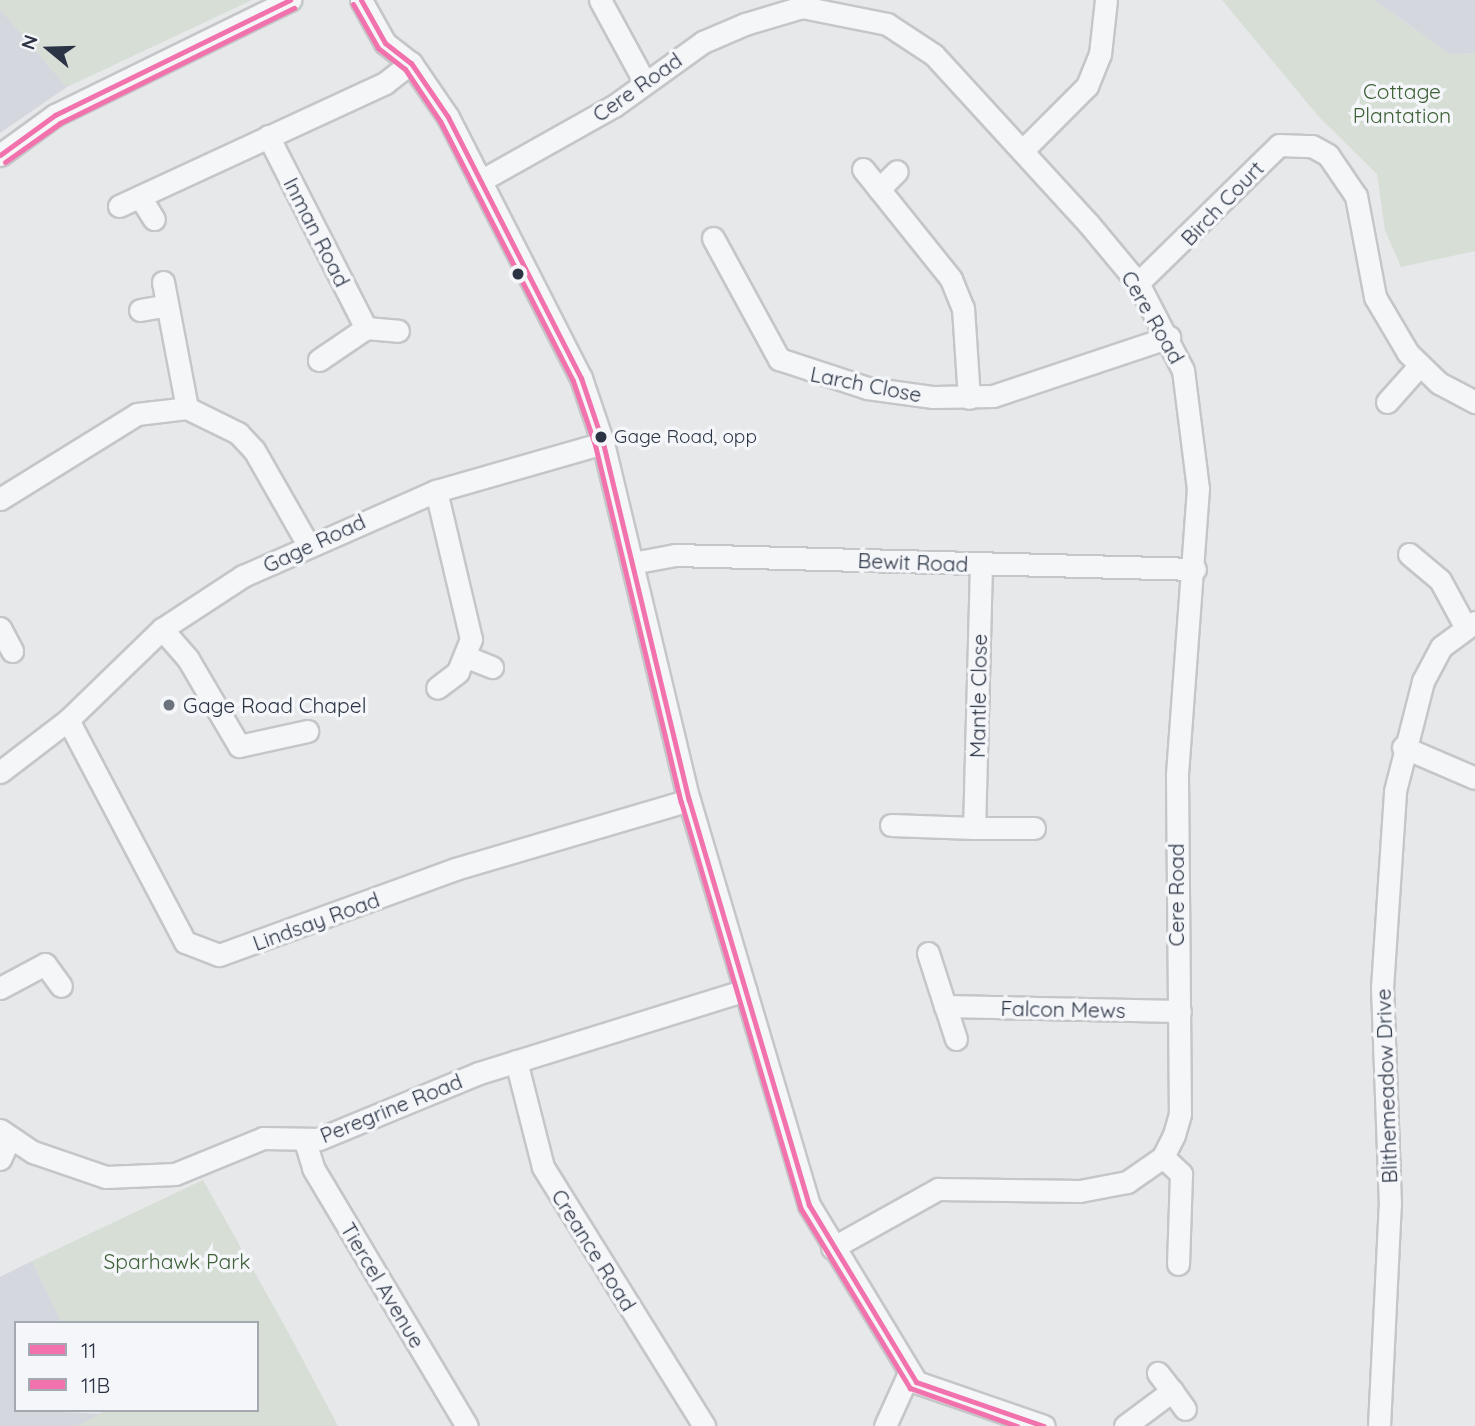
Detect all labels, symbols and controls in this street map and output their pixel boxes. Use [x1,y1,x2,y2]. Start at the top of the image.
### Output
north arrow [14,14,84,84]
text: N [16,32,43,53]
street label: Cere Road [588,47,686,127]
park label: Cottage Plantation [1353,78,1451,128]
street label: Birch Court [1175,155,1269,251]
street label: Inman Road [279,173,355,291]
street label: Cere Road [1116,266,1190,368]
unlabelled marker [511,267,525,281]
street label: Larch Close [808,361,924,407]
place label: Gage Road, opp [614,426,757,448]
marker: Gage Road, opp [594,430,608,444]
street label: Gage Road [259,508,369,578]
street label: Bewit Road [857,547,969,577]
street label: Mantle Close [964,634,992,758]
place label: Gage Road Chapel [183,692,367,718]
marker: Gage Road Chapel [161,697,177,713]
street label: Cere Road [1163,844,1189,946]
street label: Lindsay Road [249,886,383,956]
street label: Blithemeadow Drive [1370,988,1402,1184]
street label: Falcon Mews [1000,995,1126,1023]
street label: Peregrine Road [316,1068,466,1148]
street label: Creance Road [547,1184,641,1316]
street label: Tiercel Avenue [336,1218,430,1352]
park label: Sparhawk Park [103,1248,251,1274]
legend [14,1321,259,1412]
text: 11 [81,1337,97,1363]
text: 11B [81,1372,110,1398]

